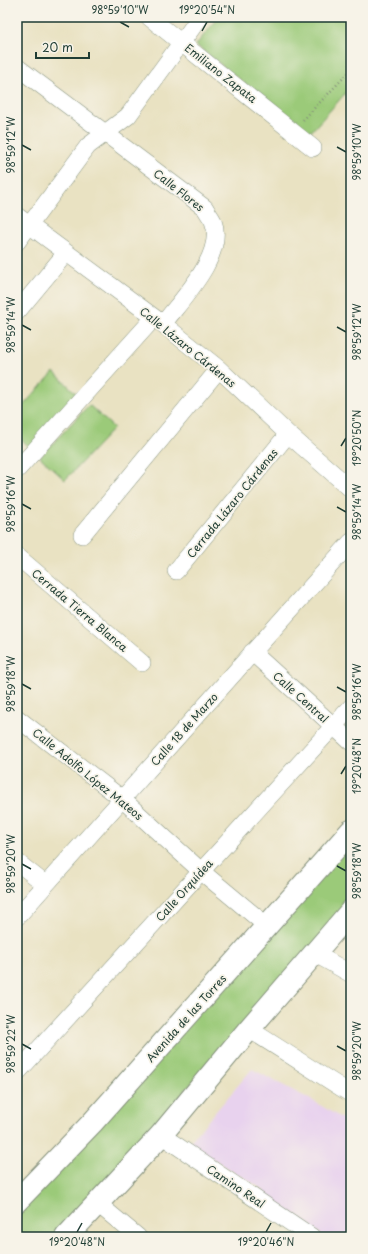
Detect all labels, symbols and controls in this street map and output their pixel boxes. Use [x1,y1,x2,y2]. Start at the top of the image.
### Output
text: 98°59'10"W [91,2,149,17]
text: 19°20'54"N [179,2,235,17]
scale bar [36,34,89,60]
text: 20 m [42,38,73,56]
street label: Emiliano Zapata [181,39,261,107]
text: 98°59'12"W [3,116,18,173]
text: 98°59'10"W [349,123,364,181]
street label: Calle Flores [150,165,208,215]
text: 98°59'14"W [3,296,18,353]
street label: Calle Lázaro Cárdenas [136,303,240,391]
text: 98°59'12"W [349,303,364,360]
text: 19°20'50"N [349,409,364,466]
street label: Cerrada Lázaro Cárdenas [182,445,282,561]
text: 98°59'16"W [3,475,18,532]
text: 98°59'14"W [349,483,364,540]
street label: Cerrada Tierra Blanca [28,565,132,656]
text: 98°59'18"W [3,655,18,712]
text: 98°59'16"W [349,663,364,720]
street label: Calle Central [269,667,333,727]
street label: Calle 18 de Marzo [146,689,222,769]
street label: Calle Adolfo López Mateos [29,724,147,824]
text: 19°20'48"N [349,738,364,794]
text: 98°59'20"W [3,833,18,894]
text: 98°59'18"W [349,842,364,899]
street label: Calle Orquídea [151,855,217,925]
street label: Avenida de las Torres [142,970,230,1066]
text: 98°59'22"W [3,1014,18,1073]
text: 98°59'20"W [349,1020,364,1081]
street label: Camino Real [203,1160,269,1212]
text: 19°20'48"N [49,1234,105,1249]
text: 19°20'46"N [238,1234,294,1249]

